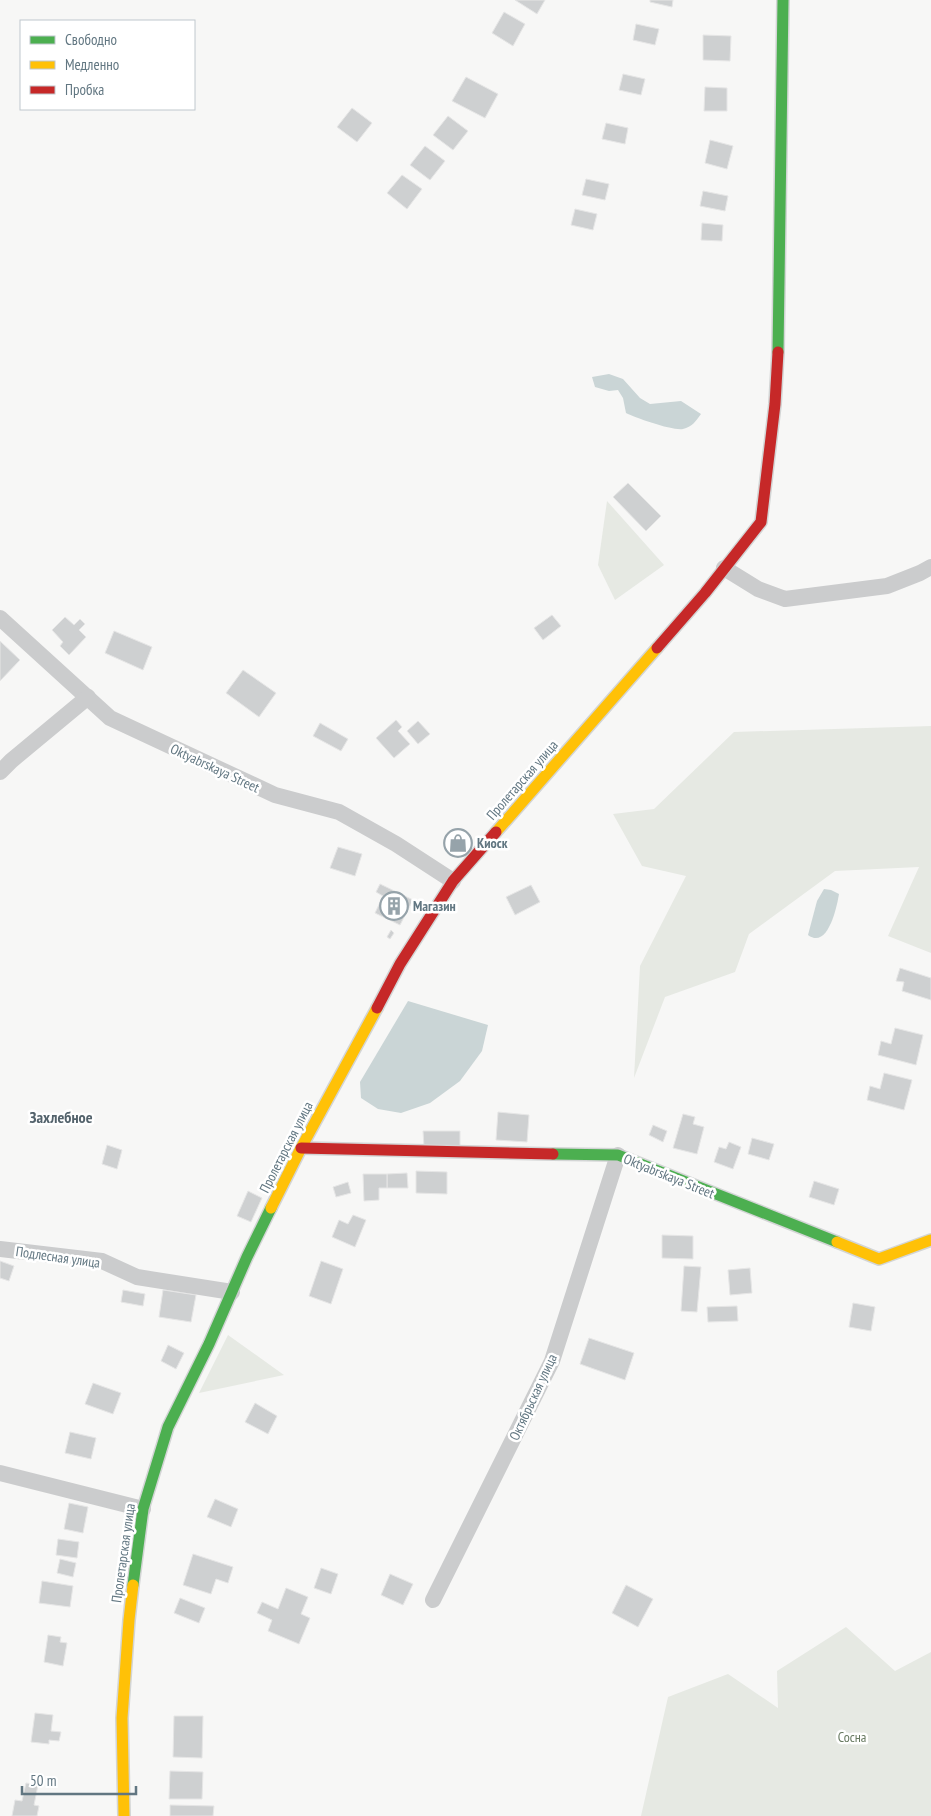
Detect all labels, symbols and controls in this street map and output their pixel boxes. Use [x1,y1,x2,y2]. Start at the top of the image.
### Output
legend [20,20,195,110]
text: Свободно [65,30,117,49]
text: Медленно [65,55,119,74]
text: Пробка [65,80,104,99]
street label: Пролетарская улица [482,736,562,824]
street label: Oktyabrskaya Street [168,740,263,797]
shop icon: Киоск [443,828,473,858]
place label: Киоск [477,834,508,852]
building icon: Магазин [379,891,409,921]
place label: Магазин [413,897,456,915]
street label: Пролетарская улица [255,1098,317,1196]
district label: Захлебное [29,1107,93,1127]
street label: Oktyabrskaya Street [621,1150,717,1202]
street label: Подлесная улица [15,1242,101,1272]
street label: Октябрьская улица [505,1351,561,1443]
street label: Пролетарская улица [107,1502,139,1604]
park label: Сосна [838,1728,866,1746]
scale bar [22,1764,136,1796]
text: 50 m [30,1771,56,1790]

